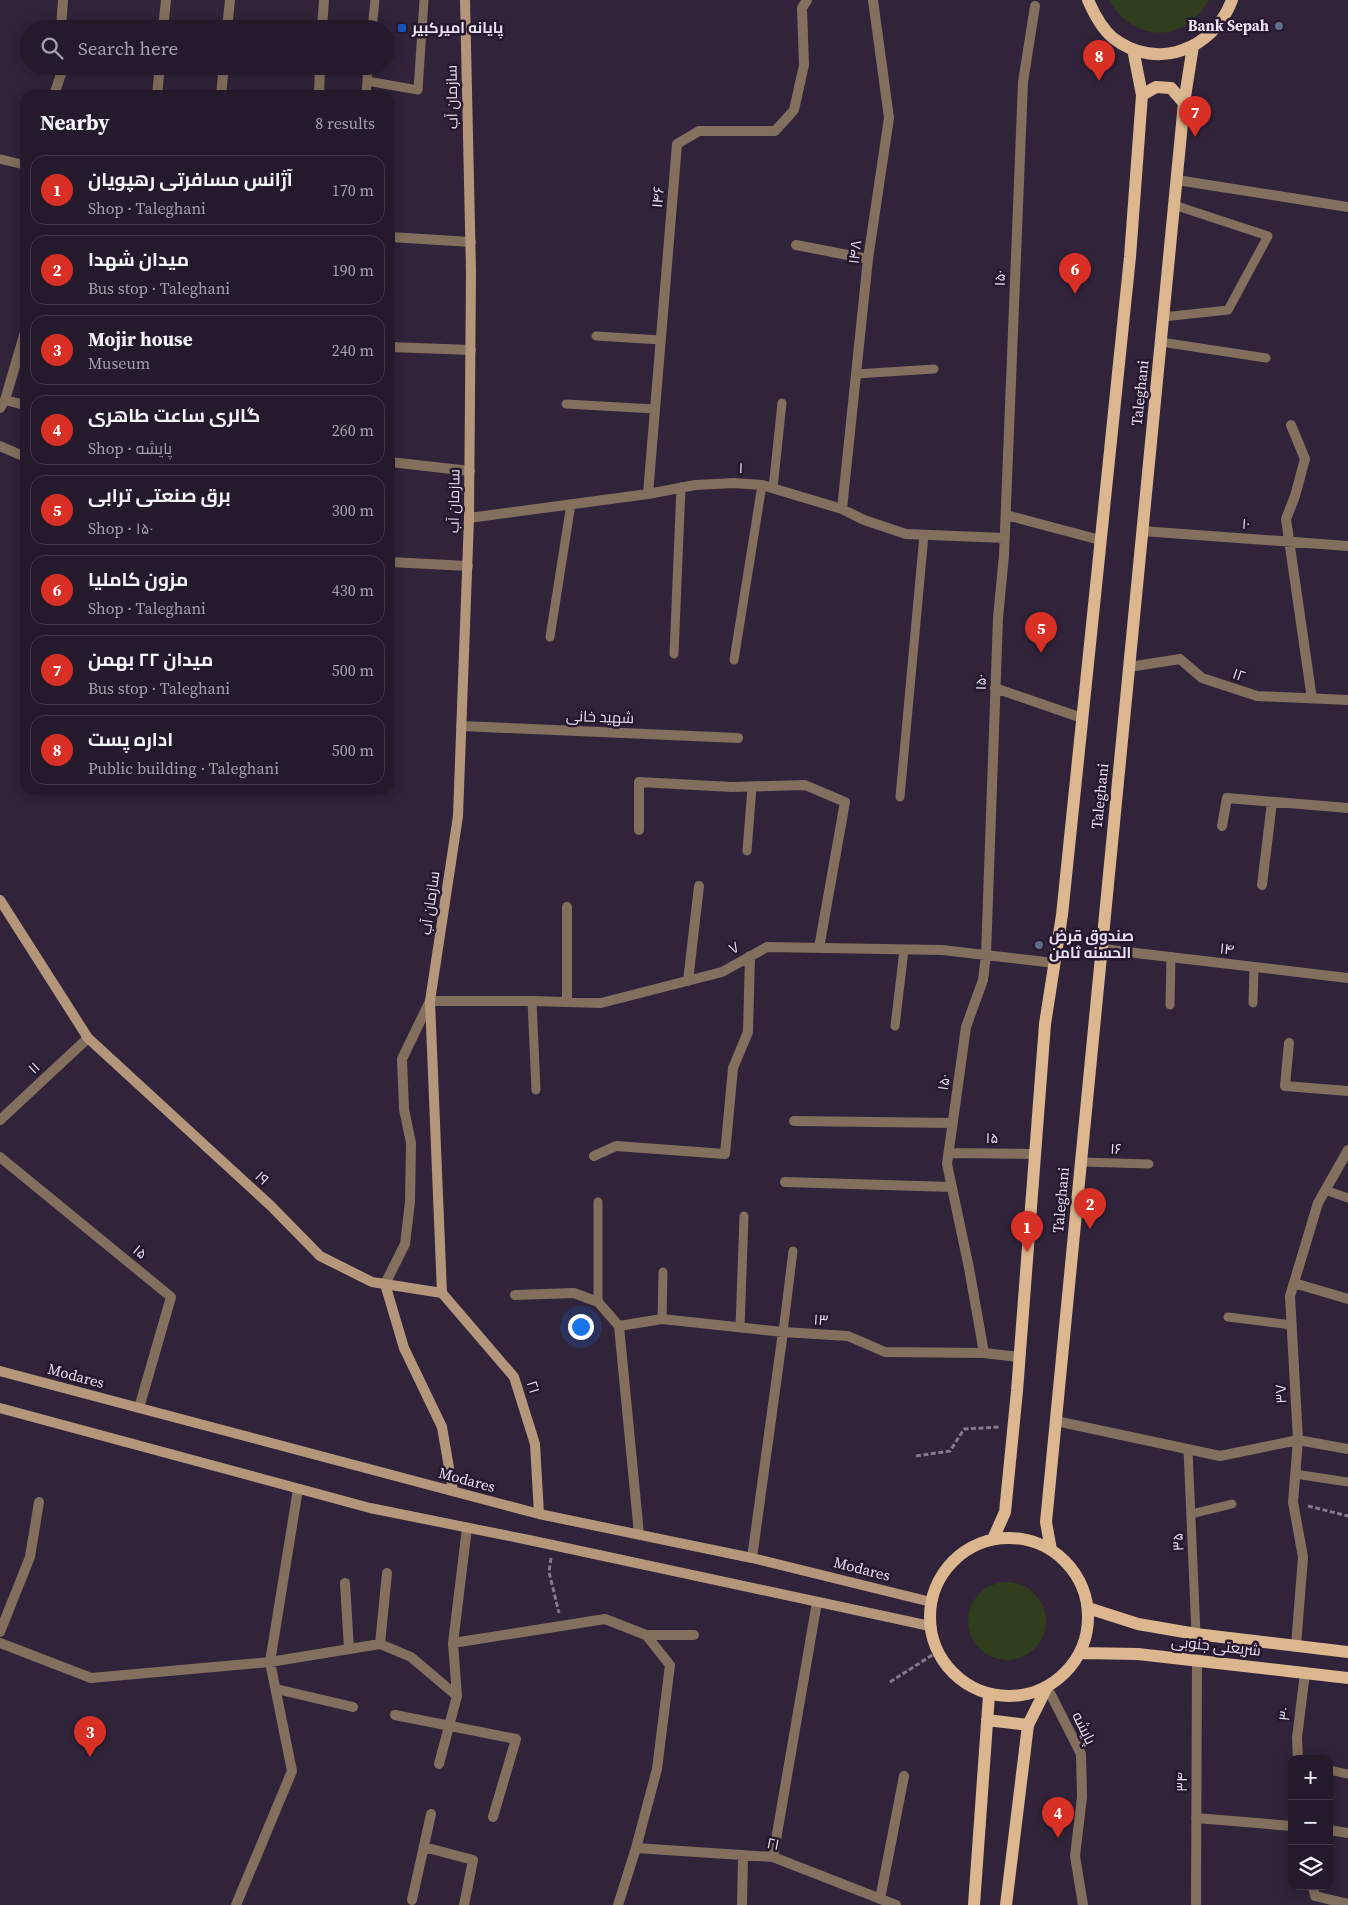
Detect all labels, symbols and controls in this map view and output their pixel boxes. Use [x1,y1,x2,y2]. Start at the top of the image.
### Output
place label: Bank Sepah [1188,15,1269,36]
place label: پایانه امیرکبیر [411,17,504,39]
search box [20,20,395,75]
marker: Bank Sepah [1273,20,1285,32]
marker: پایانه امیرکبیر [396,22,408,34]
icon: search [38,34,66,62]
text: Search here [78,35,178,61]
pin: 8 [1083,40,1115,81]
street label: سازمان آب [440,65,463,129]
pin: 7 [1179,96,1211,137]
text: Nearby [40,108,110,137]
text: 8 results [315,112,375,134]
text: آژانس مسافرتی رهپویان [88,166,293,192]
text: 1 [53,179,61,201]
text: 170 m [332,179,374,201]
street label: ۱۴۶ [646,185,669,209]
text: Shop · Taleghani [88,197,206,219]
street label: ۱۴۸ [843,239,866,265]
text: میدان شهدا [88,246,189,272]
pin: 6 [1059,253,1091,294]
text: 2 [53,259,61,281]
text: 190 m [332,259,374,281]
street label: ۱۵۰ [989,269,1010,287]
text: Bus stop · Taleghani [88,277,230,299]
text: Mojir house [88,326,193,352]
text: 3 [53,339,61,361]
text: 240 m [332,339,374,361]
text: Museum [88,352,150,374]
street label: Taleghani [1126,359,1153,427]
text: گالری ساعت طاهری [88,402,260,428]
text: 4 [53,419,61,441]
text: 260 m [332,419,374,441]
text: Shop · پایشه [88,437,172,459]
street label: ۱ [738,457,744,478]
street label: سازمان آب [442,469,465,533]
text: برق صنعتی ترابی [88,482,231,508]
text: 5 [53,499,61,521]
text: 300 m [332,499,374,521]
street label: ۱۰ [1241,513,1251,534]
text: Shop · ۱۵۰ [88,517,154,539]
text: مزون کاملیا [88,566,188,592]
text: 6 [53,579,61,601]
text: 430 m [332,579,374,601]
text: Shop · Taleghani [88,597,206,619]
pin: 5 [1025,612,1057,653]
text: میدان ۲۲ بهمن [88,646,213,672]
text: 7 [53,659,61,681]
text: 500 m [332,659,374,681]
street label: ۱۲ [1230,663,1249,687]
street label: ۱۵۰ [970,673,991,691]
text: Bus stop · Taleghani [88,677,230,699]
street label: شهید خانی [566,705,634,728]
text: اداره پست [88,726,173,752]
text: 8 [53,739,61,761]
text: 500 m [332,739,374,761]
text: Public building · Taleghani [88,757,279,779]
street label: Taleghani [1086,762,1113,830]
street label: سازمان آب [415,870,444,936]
place label: صندوق قرض الحسنه ثامن [1049,925,1134,963]
street label: ۷ [725,936,743,959]
street label: ۱۴ [1219,937,1235,960]
marker: صندوق قرض الحسنه ثامن [1033,939,1045,951]
street label: ۱۱ [23,1057,44,1078]
street label: ۱۵۰ [932,1072,955,1092]
street label: ۱۵ [985,1127,999,1148]
street label: ۱۶ [1110,1138,1122,1159]
street label: ۱۹ [251,1166,274,1190]
street label: Taleghani [1047,1166,1074,1234]
pin: 2 [1074,1188,1106,1229]
pin: 1 [1011,1211,1043,1252]
street label: ۱۵ [129,1239,152,1264]
street label: ۱۳ [813,1309,829,1330]
your location [568,1314,594,1340]
street label: Modares [46,1358,107,1393]
street label: ۲۱ [522,1378,545,1396]
street label: ۳۷ [1270,1384,1291,1404]
street label: Modares [437,1462,498,1497]
street label: ۳۵ [1167,1532,1188,1552]
street label: Modares [832,1551,893,1586]
street label: شریعتی جنوبی [1170,1630,1262,1661]
street label: ۳۰ [1273,1706,1296,1722]
street label: پایشه [1068,1708,1101,1748]
pin: 3 [74,1716,106,1757]
map controls [1288,1755,1333,1890]
button: + [1288,1755,1333,1800]
street label: ۳۴ [1171,1772,1192,1792]
pin: 4 [1042,1797,1074,1838]
button: − [1288,1800,1333,1845]
street label: ۲۱ [765,1832,781,1855]
button: layers [1288,1845,1333,1890]

